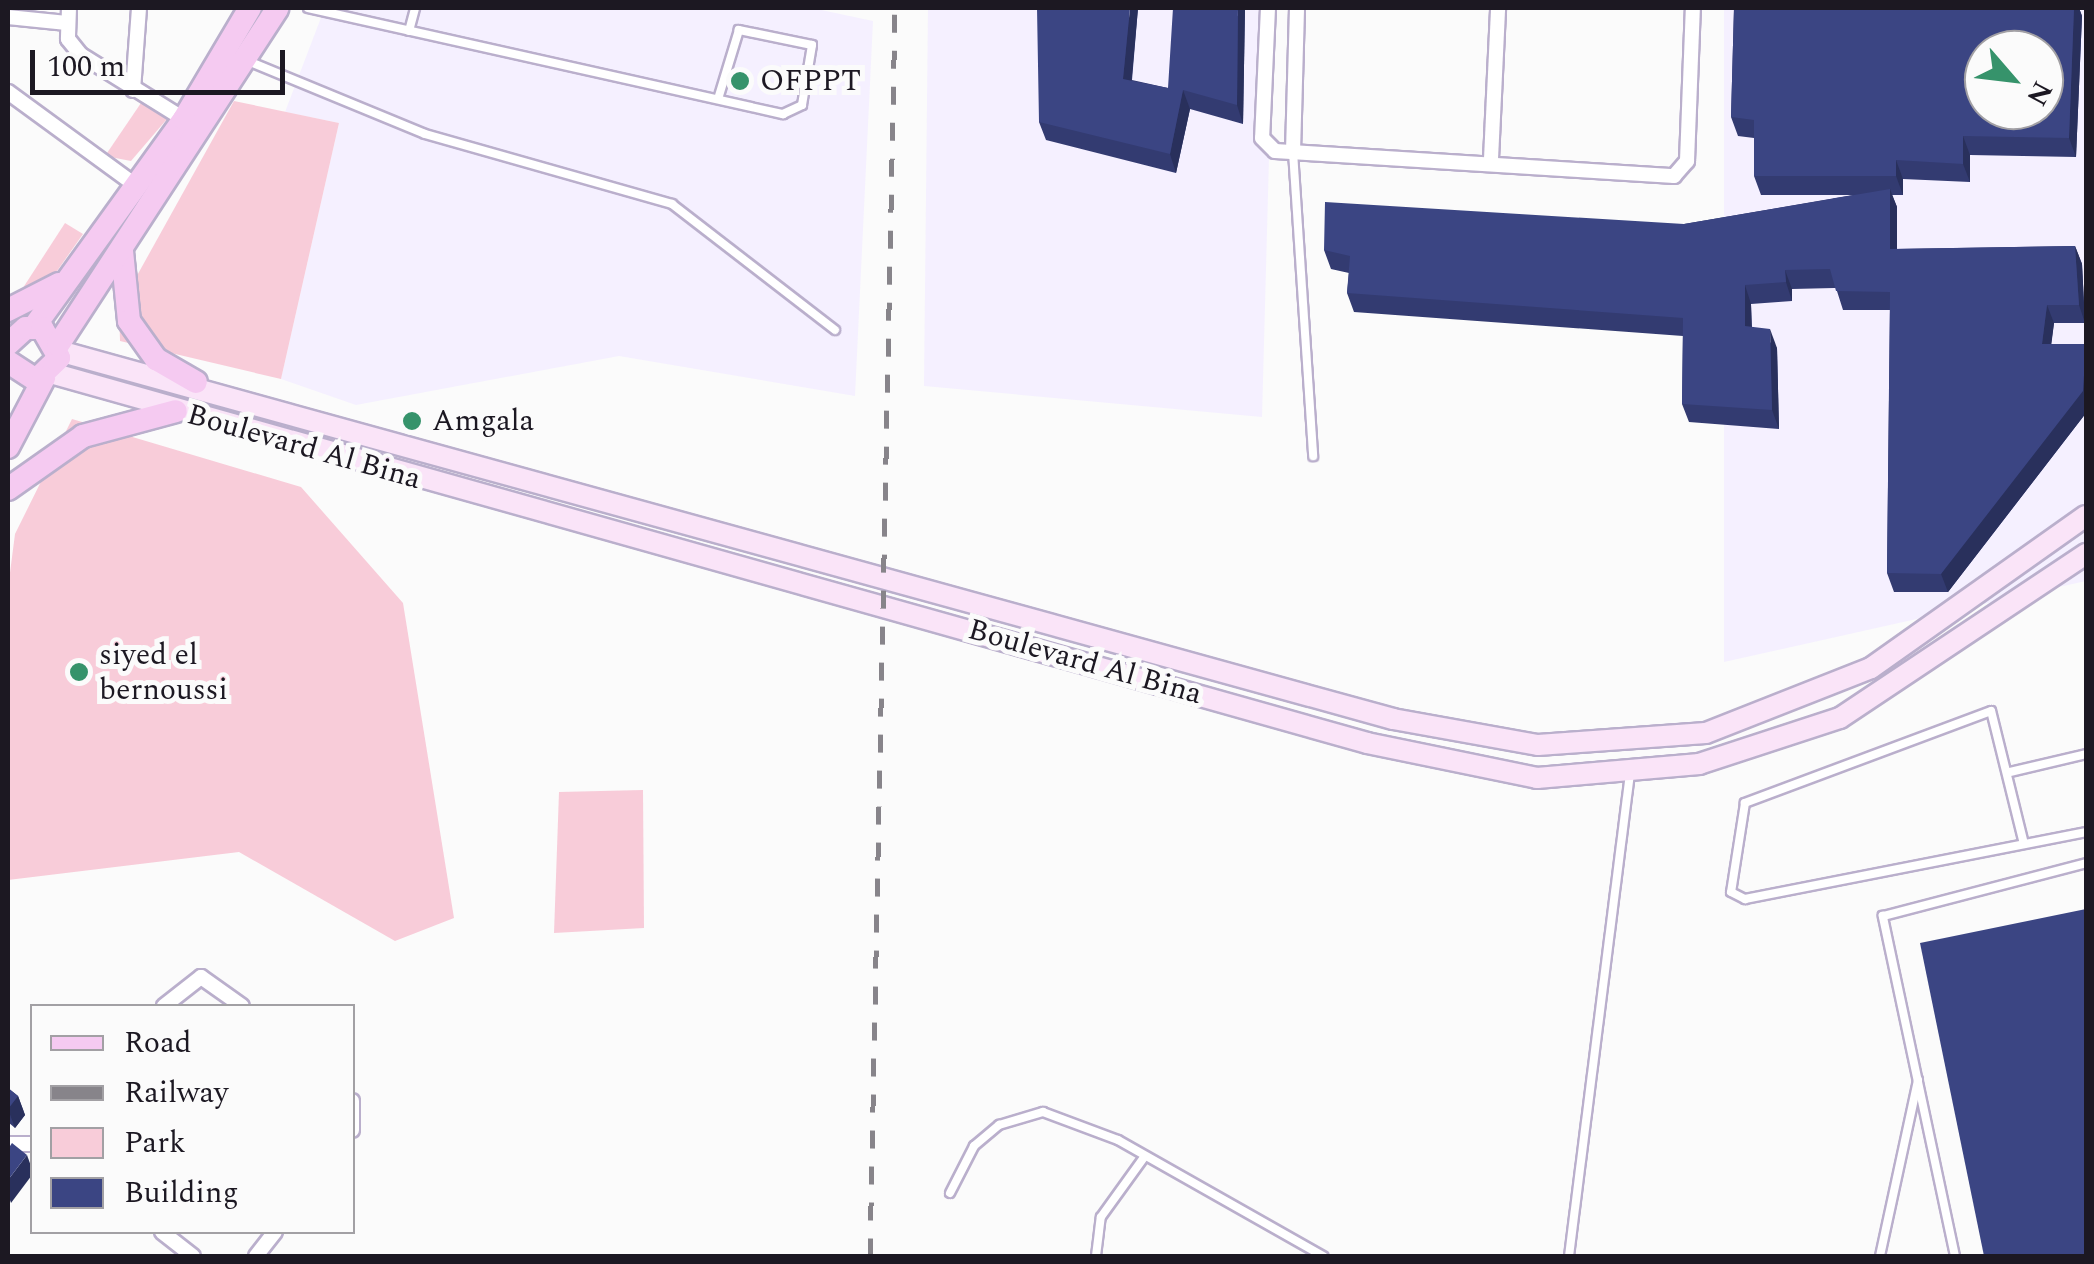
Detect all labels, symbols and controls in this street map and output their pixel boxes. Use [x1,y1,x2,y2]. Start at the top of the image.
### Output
scale bar [35,30,290,92]
north arrow [1964,30,2064,130]
text: 100 m [47,44,125,90]
place label: OFPPT [760,63,861,99]
marker: OFPPT [729,70,751,92]
text: N [2015,73,2064,114]
street label: Boulevard Al Bina [183,396,425,498]
place label: Amgala [432,403,534,439]
marker: Amgala [401,410,423,432]
street label: Boulevard Al Bina [964,611,1206,713]
place label: siyed el bernoussi [99,637,228,708]
marker: siyed el bernoussi [68,661,90,683]
legend [30,1004,355,1234]
text: Road [124,1020,192,1066]
text: Railway [124,1070,229,1116]
text: Park [124,1120,186,1166]
text: Building [124,1170,239,1216]

